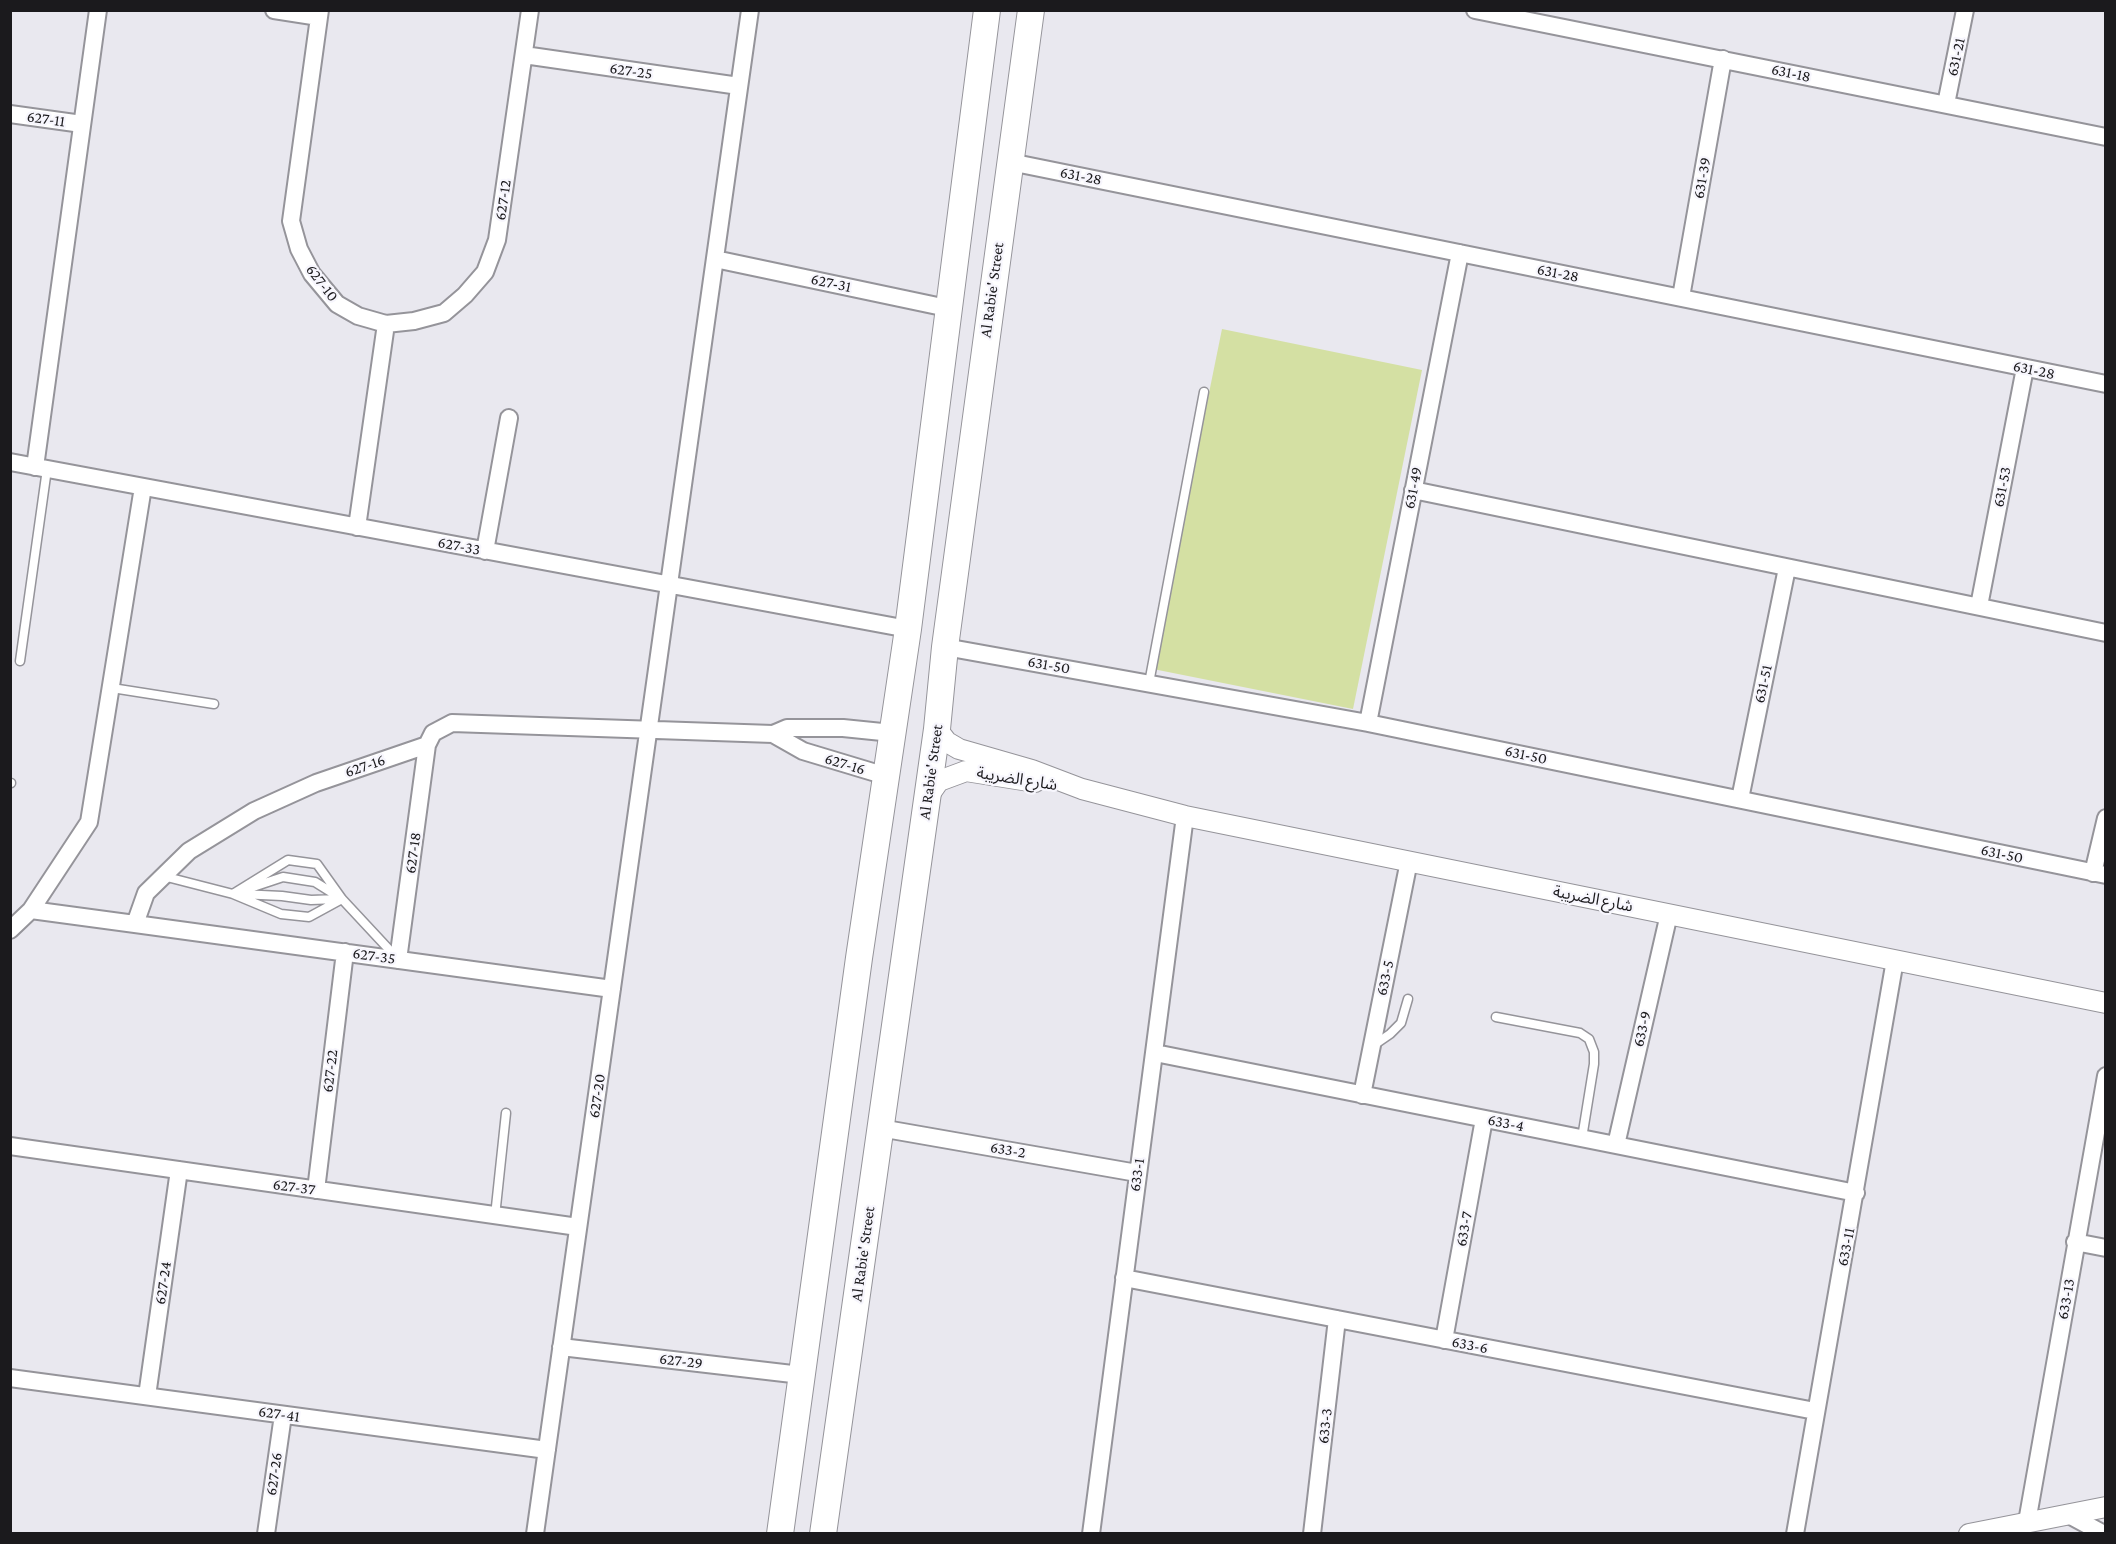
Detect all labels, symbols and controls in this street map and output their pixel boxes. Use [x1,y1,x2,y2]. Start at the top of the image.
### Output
street label: 631-21 [1943,36,1969,78]
street label: 627-25 [608,58,654,84]
street label: 631-18 [1769,59,1813,87]
street label: 627-11 [26,107,66,131]
street label: 631-39 [1689,156,1715,200]
street label: 631-28 [1058,163,1104,189]
street label: 627-12 [491,178,515,222]
street label: Al Rabie' Street [976,241,1008,339]
street label: 627-10 [301,260,343,306]
street label: 631-28 [1535,260,1581,286]
street label: 627-31 [809,269,853,297]
street label: 631-28 [2011,356,2057,384]
street label: 631-49 [1400,465,1426,511]
street label: 631-53 [1989,465,2015,509]
street label: 627-33 [436,532,482,560]
street label: 631-50 [1026,652,1072,678]
street label: 631-51 [1750,663,1776,705]
street label: Al Rabie' Street [915,723,947,821]
street label: 631-50 [1503,741,1549,769]
street label: 627-16 [822,749,868,779]
street label: 627-16 [342,750,388,782]
street label: شارع الضريبة [975,763,1059,795]
street label: 627-18 [401,831,425,875]
street label: 631-50 [1979,840,2025,868]
street label: شارع الضريبة [1551,882,1635,916]
street label: 627-35 [351,944,397,968]
street label: 633-5 [1372,958,1398,998]
street label: 633-9 [1629,1009,1655,1049]
street label: 627-22 [318,1048,342,1094]
street label: 627-20 [584,1073,610,1119]
street label: 633-4 [1486,1110,1526,1136]
street label: 633-2 [989,1137,1027,1163]
street label: 633-1 [1125,1157,1149,1193]
street label: 627-37 [272,1175,316,1199]
street label: Al Rabie' Street [847,1205,879,1303]
street label: 633-7 [1451,1210,1477,1248]
street label: 633-11 [1833,1226,1859,1268]
street label: 627-24 [150,1260,176,1306]
street label: 633-13 [2053,1277,2079,1321]
street label: 633-6 [1450,1332,1490,1358]
street label: 627-29 [658,1349,704,1373]
street label: 627-41 [257,1402,301,1426]
street label: 633-3 [1314,1407,1336,1445]
street label: 627-26 [261,1451,287,1497]

